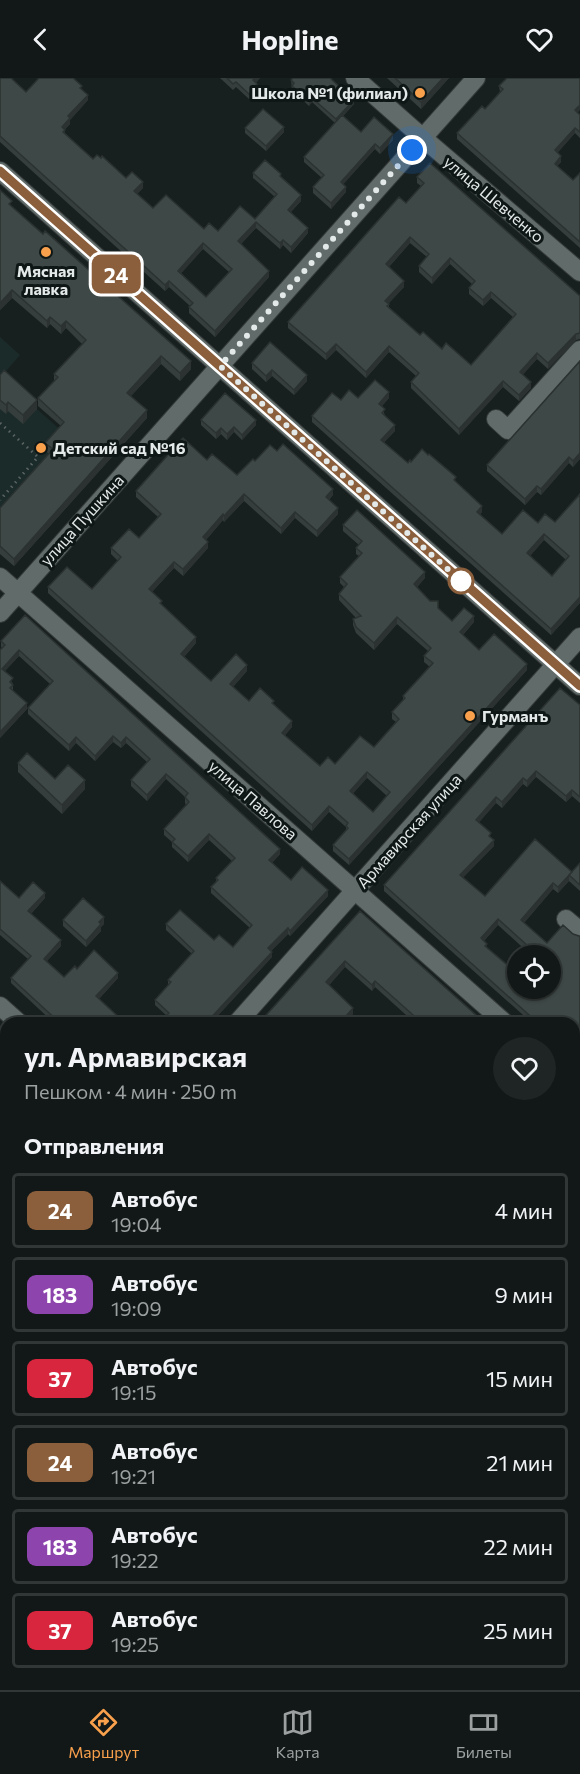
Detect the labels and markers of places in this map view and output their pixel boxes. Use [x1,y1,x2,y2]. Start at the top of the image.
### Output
place label: Школа №1 (филиал) [251,83,408,102]
marker: Школа №1 (филиал) [413,86,427,100]
marker: Мясная лавка [39,245,53,259]
place label: Мясная лавка [17,261,75,298]
place label: Детский сад №16 [53,438,186,457]
marker: Детский сад №16 [34,441,48,455]
unlabelled marker [448,568,474,594]
place label: Гурманъ [482,706,548,725]
marker: Гурманъ [463,709,477,723]

